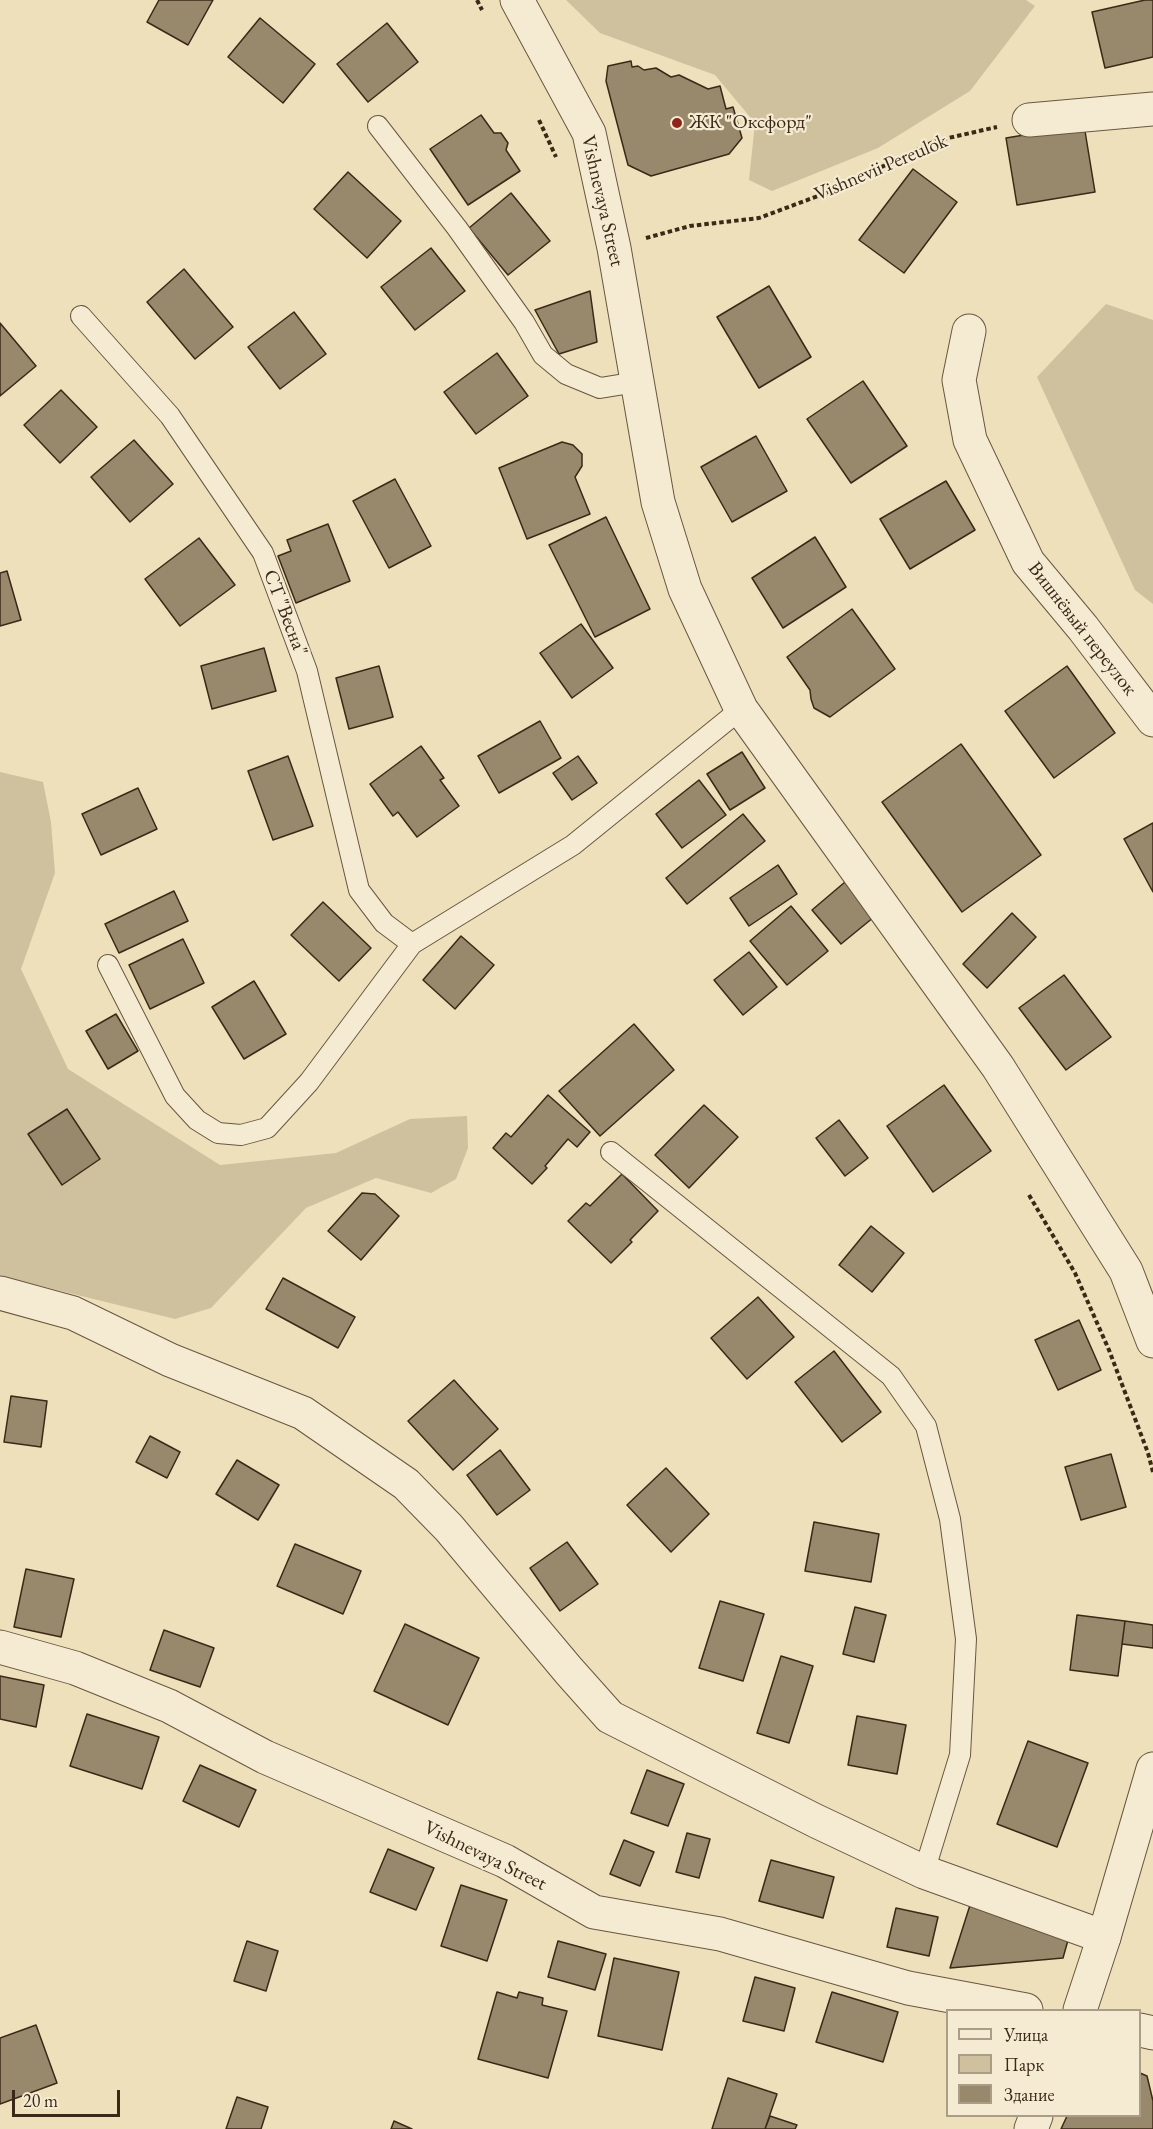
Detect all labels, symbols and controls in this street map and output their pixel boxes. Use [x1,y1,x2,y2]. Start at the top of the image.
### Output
place label: ЖК "Оксфорд" [689,111,812,135]
marker: ЖК "Оксфорд" [670,116,684,130]
street label: Vishnevii Pereulok [811,129,951,207]
street label: Vishnevaya Street [575,133,629,269]
street label: Вишнёвый переулок [1022,557,1142,701]
street label: СТ "Весна" [258,567,312,659]
street label: Vishnevaya Street [420,1816,550,1896]
legend [946,2009,1141,2117]
text: Улица [1004,2023,1048,2046]
text: Парк [1004,2053,1044,2076]
scale bar [15,2078,123,2116]
text: Здание [1004,2083,1054,2106]
text: 20 m [23,2089,58,2112]

